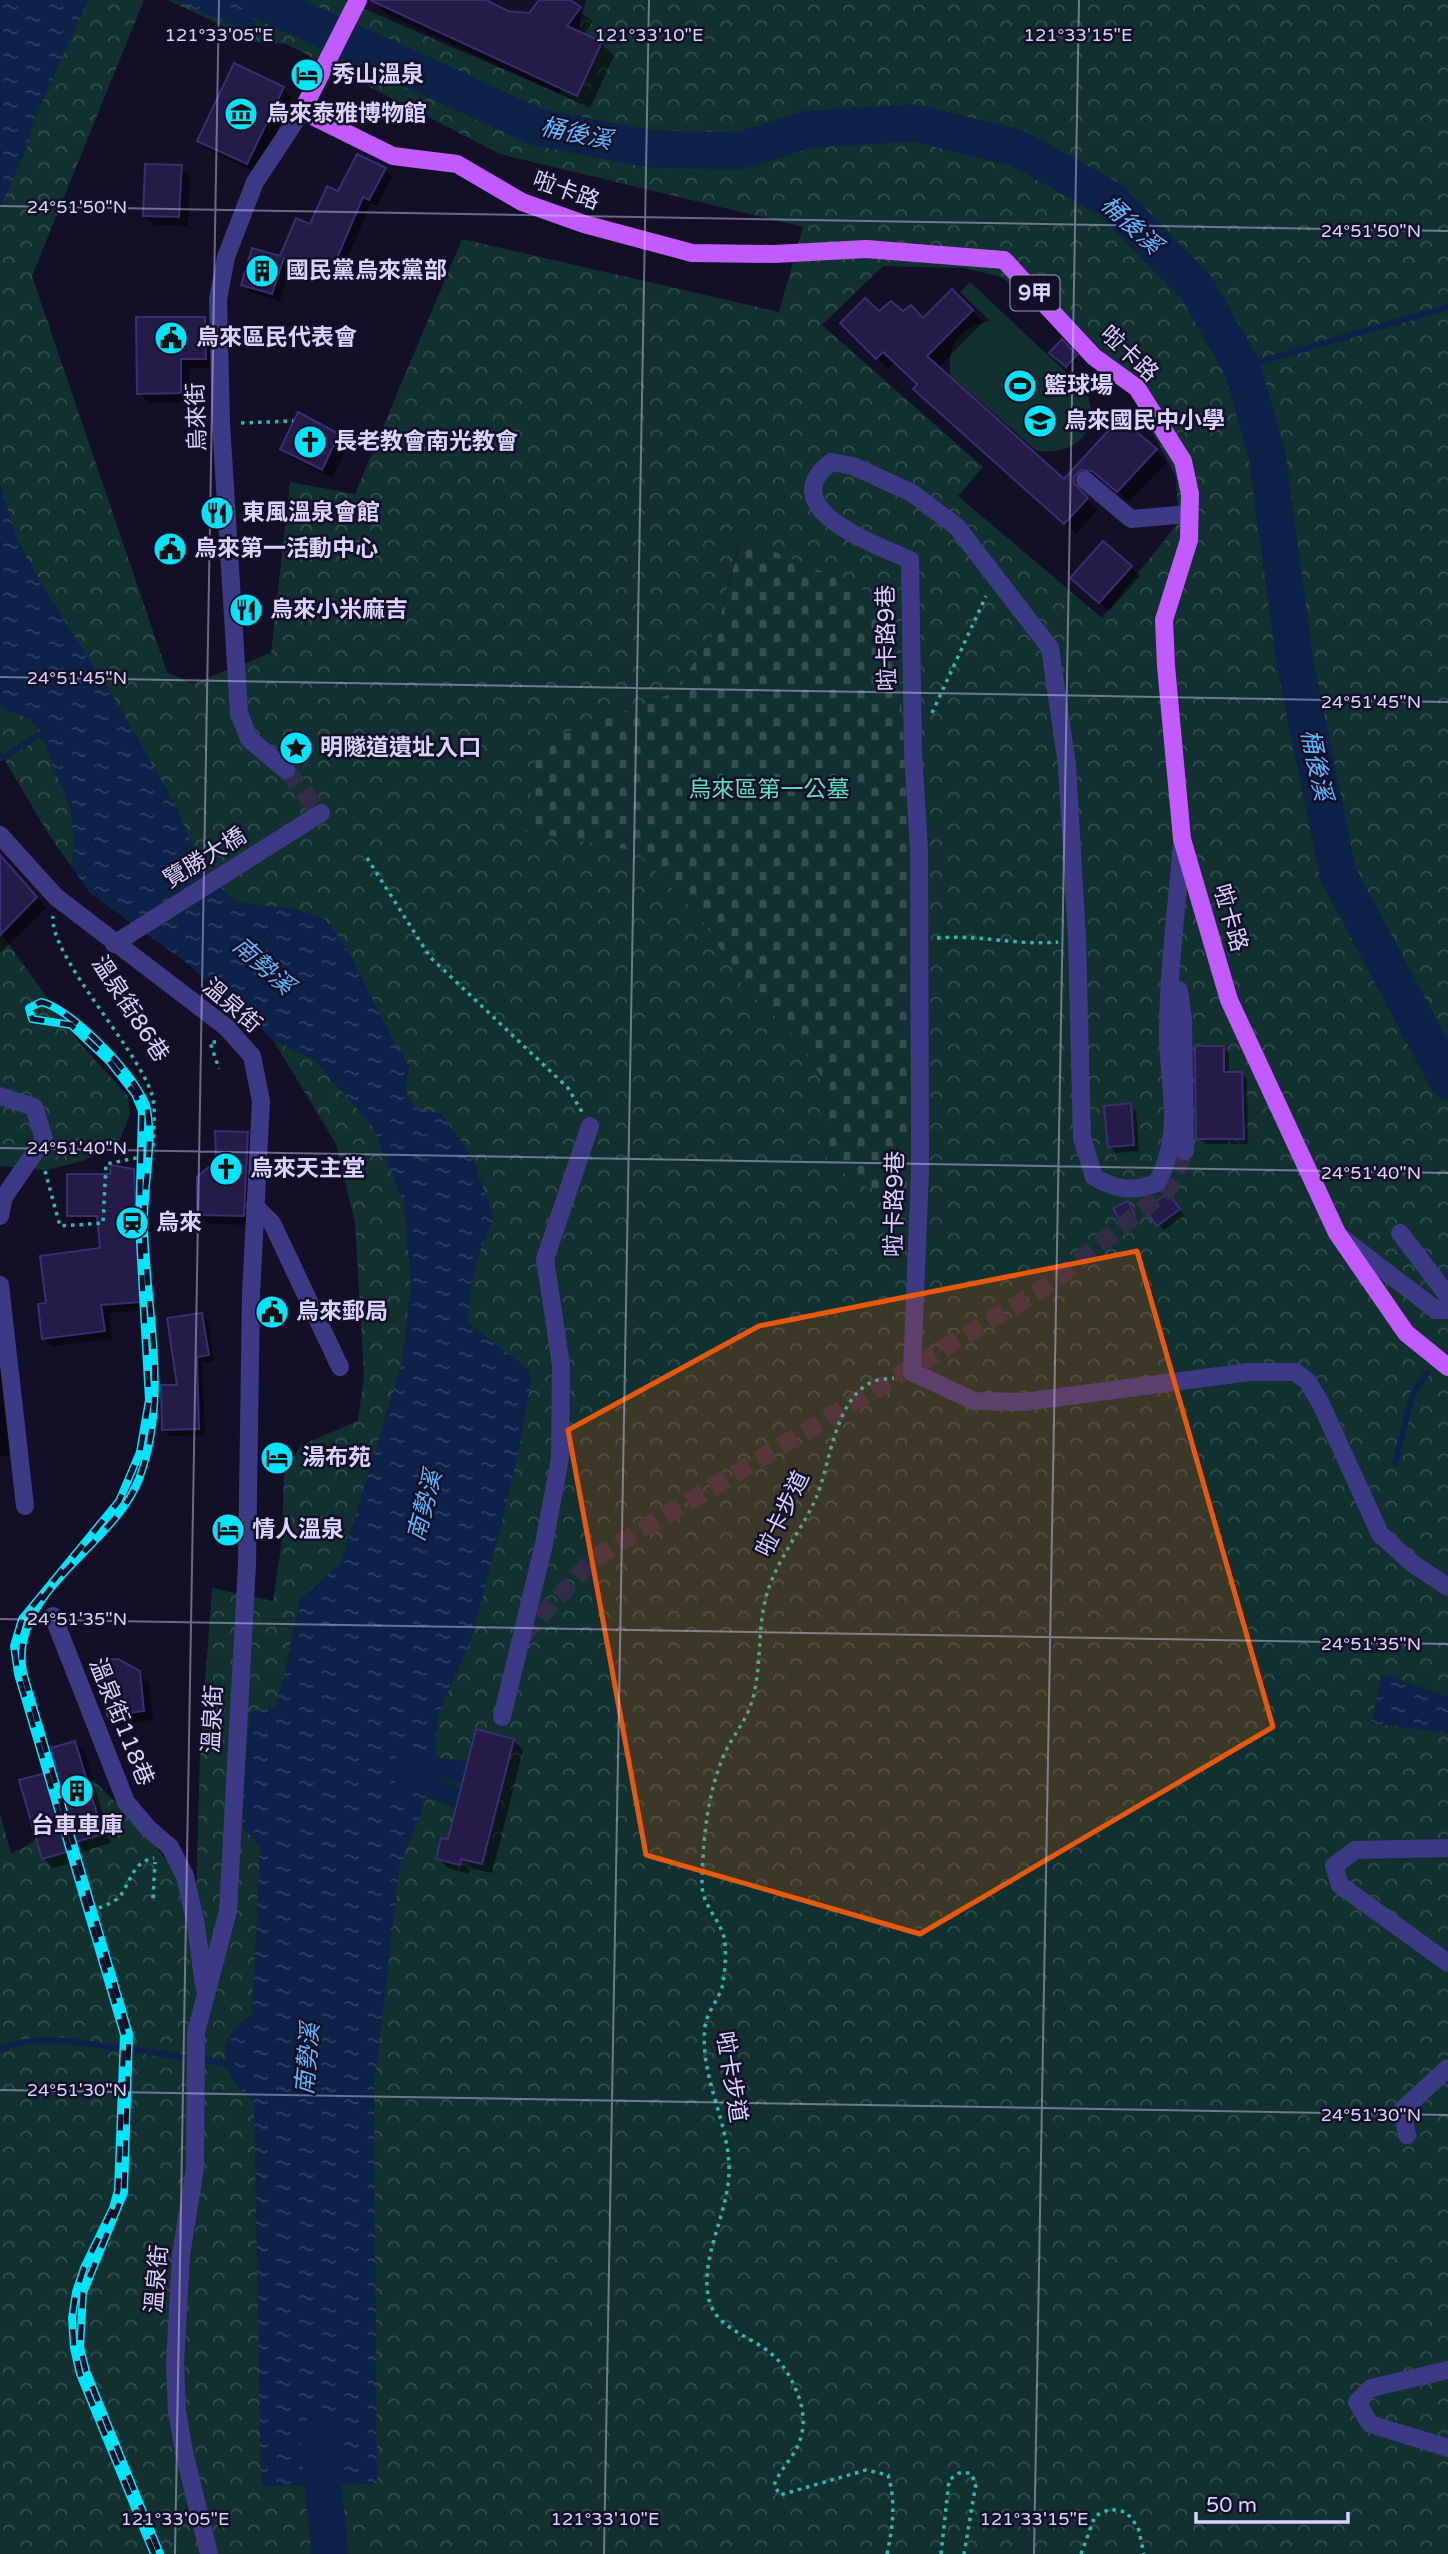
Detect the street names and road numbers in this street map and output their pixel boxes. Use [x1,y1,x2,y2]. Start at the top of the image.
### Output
street label: 啦卡路 [529,166,603,216]
road number: 9甲 [1010,276,1060,310]
street label: 啦卡路 [1094,320,1164,388]
street label: 烏來街 [182,382,212,452]
street label: 啦卡路9巷 [872,585,902,691]
street label: 覽勝大橋 [159,822,251,894]
street label: 啦卡路 [1207,881,1253,955]
street label: 溫泉街86巷 [85,951,175,1067]
street label: 溫泉街 [197,973,267,1039]
street label: 啦卡路9巷 [880,1151,910,1257]
street label: 啦卡步道 [750,1467,816,1561]
street label: 溫泉街118巷 [83,1654,159,1790]
street label: 溫泉街 [197,1684,229,1754]
street label: 啦卡步道 [710,2029,752,2125]
street label: 溫泉街 [140,2243,174,2315]

